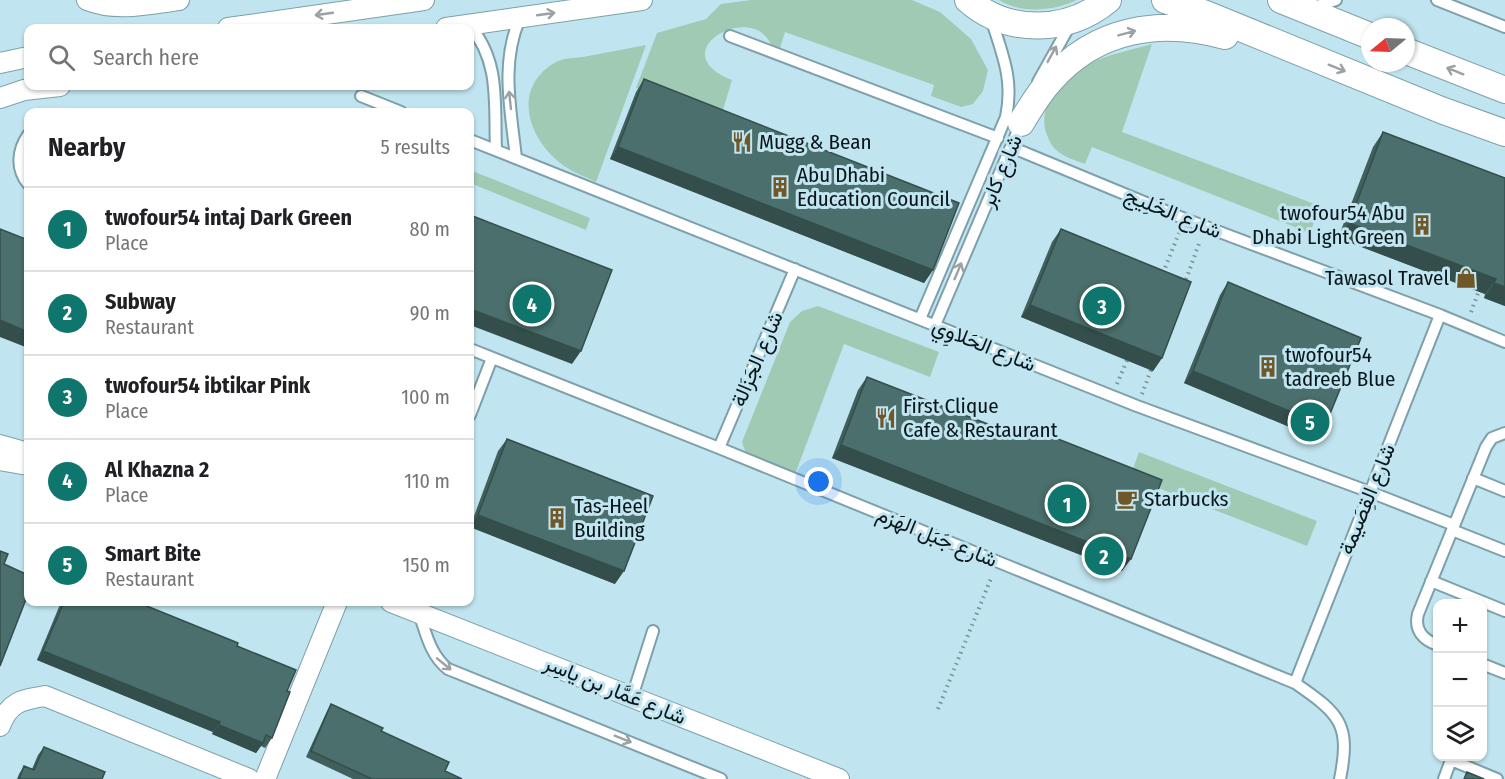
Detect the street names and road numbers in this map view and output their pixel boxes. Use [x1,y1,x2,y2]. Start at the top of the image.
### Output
street label: شارع كابر [974,131,1029,213]
street label: شارع الخَلِيج [1120,182,1225,245]
street label: شارع الجَزَالة [725,307,790,411]
street label: شارع الحَلاوِي [927,312,1040,381]
street label: شارع القِصَيمة [1333,440,1402,559]
street label: شارع جَبَل الهَزم [872,501,1001,574]
street label: شارع عَمَّار بن ياسِر [539,649,690,731]

